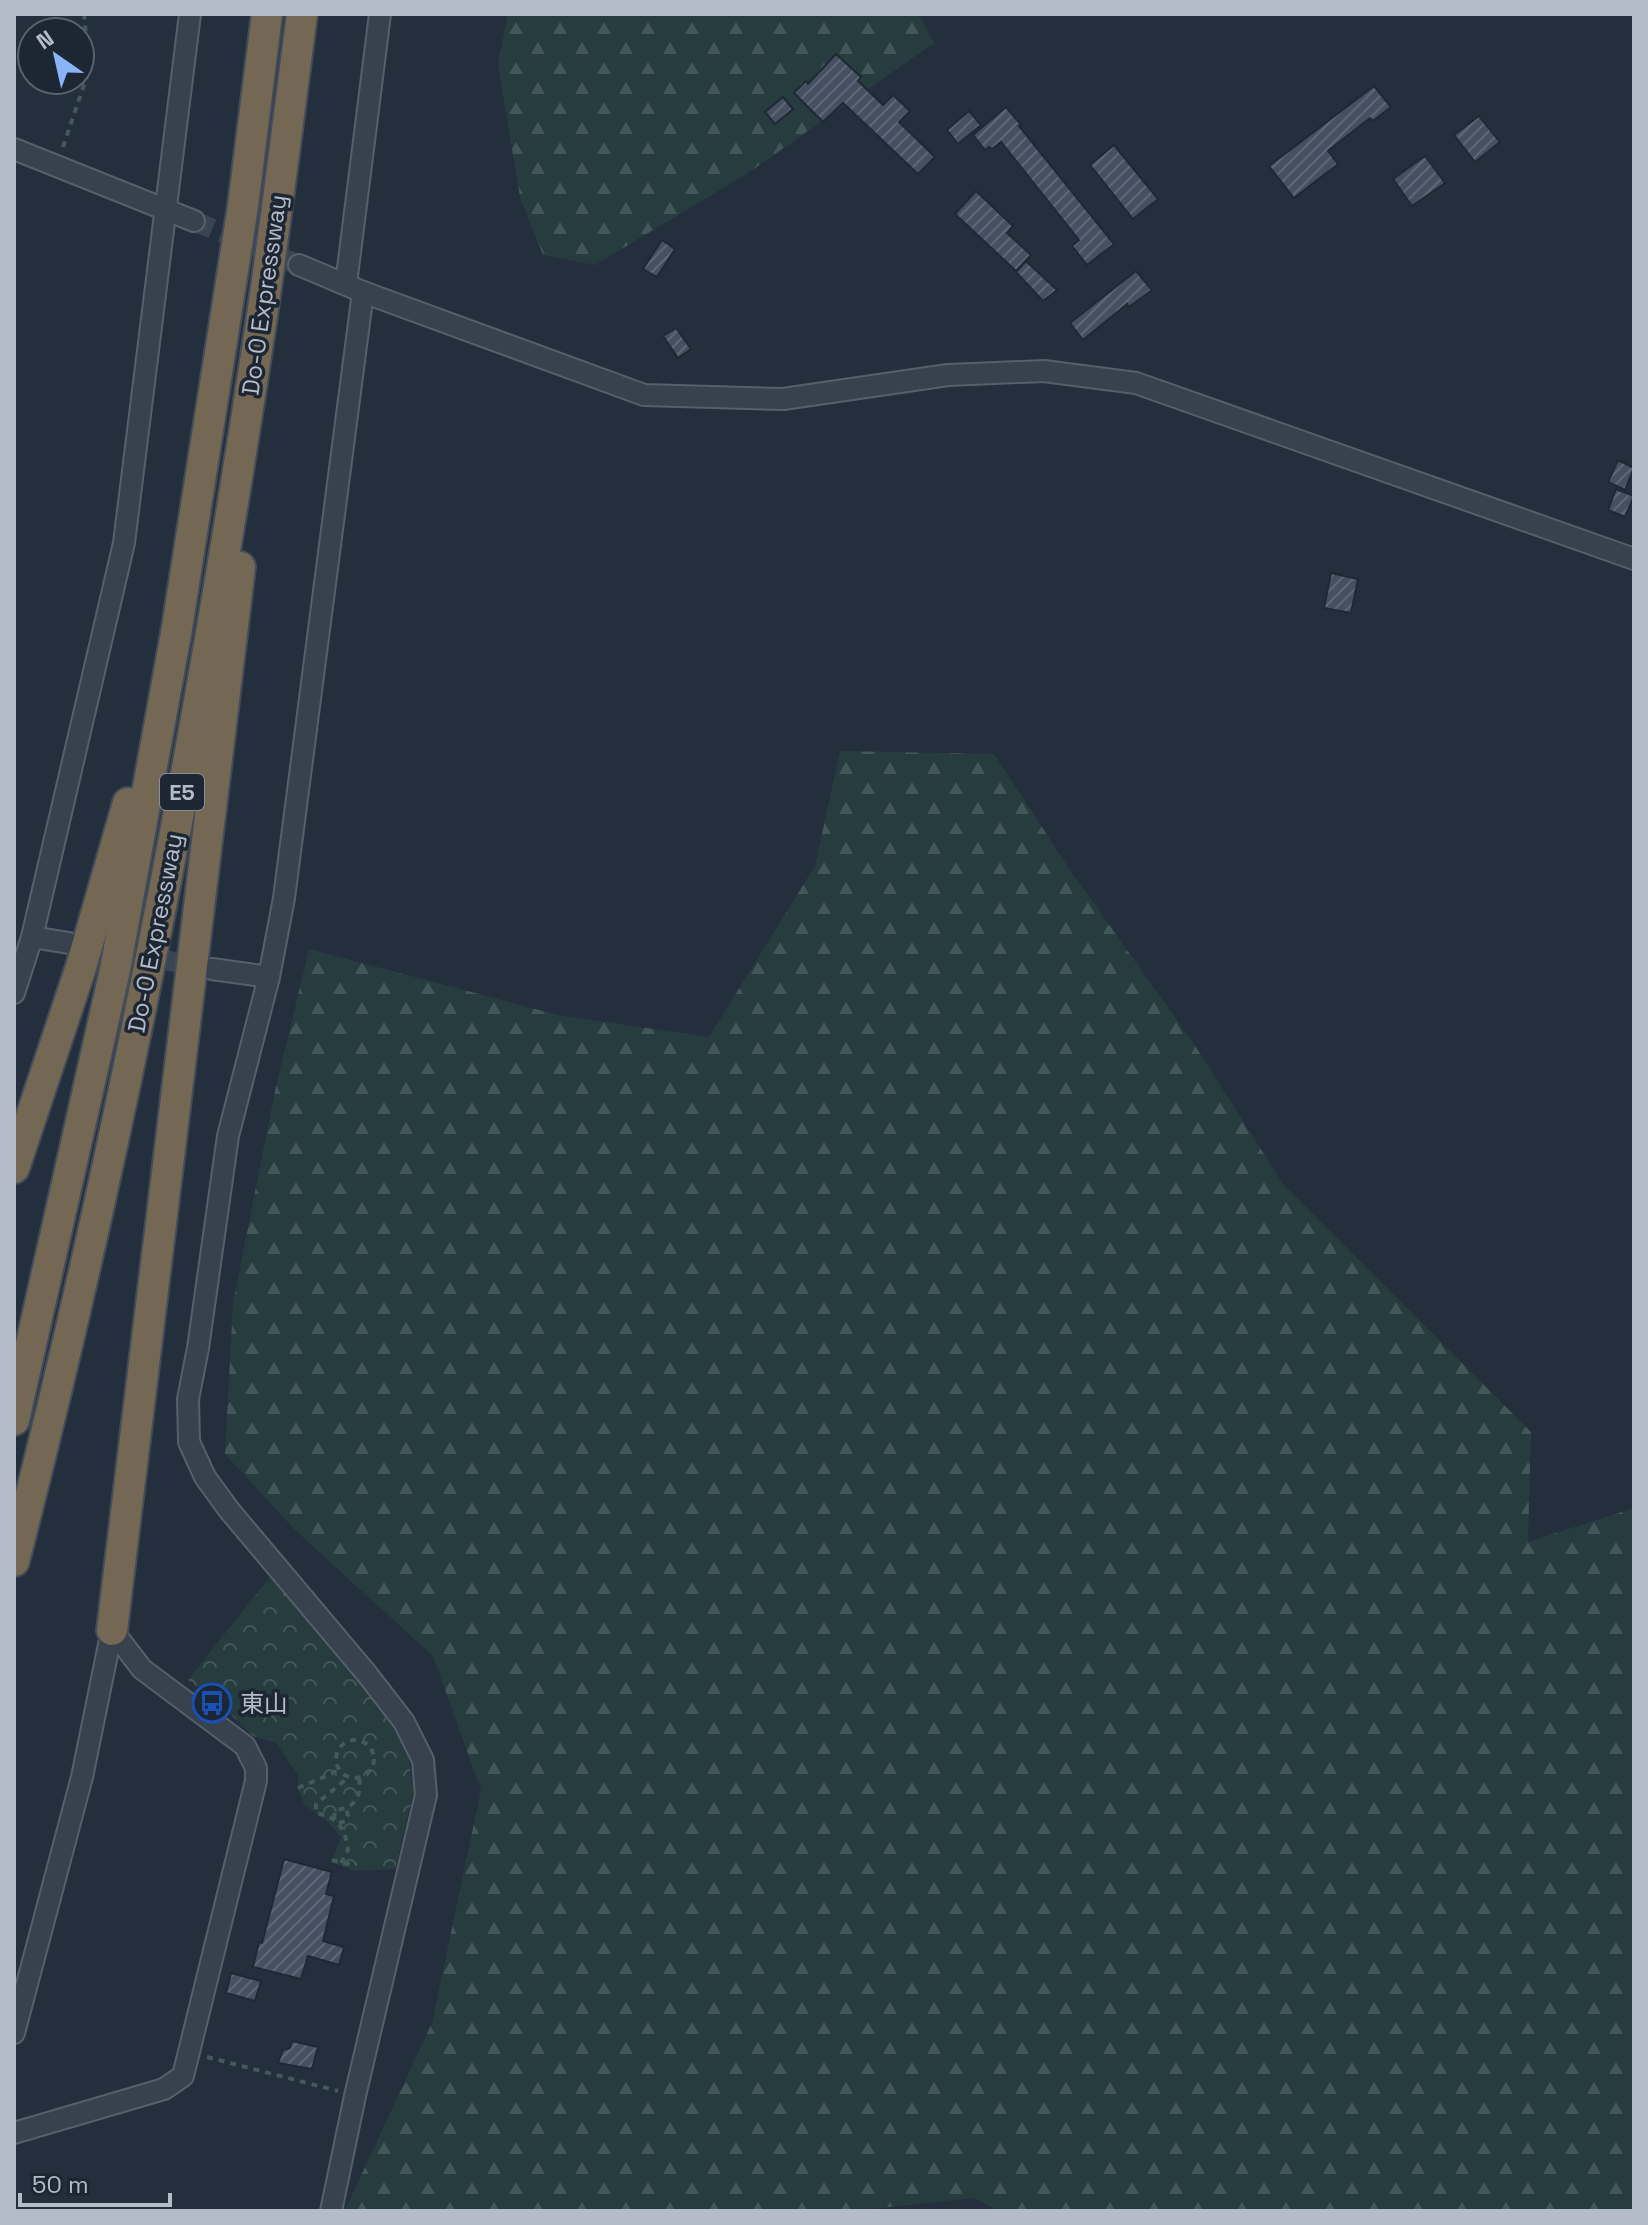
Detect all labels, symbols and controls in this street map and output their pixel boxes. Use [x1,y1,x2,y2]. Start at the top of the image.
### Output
north arrow [16,16,96,96]
text: N [31,24,59,55]
street label: Do-O Expressway [235,193,293,397]
road number: E5 [160,774,204,810]
street label: Do-O Expressway [120,831,190,1035]
bus stop icon: 東山 [191,1682,233,1724]
place label: 東山 [240,1688,288,1719]
scale bar [20,2157,170,2207]
text: 50 m [32,2169,89,2200]

